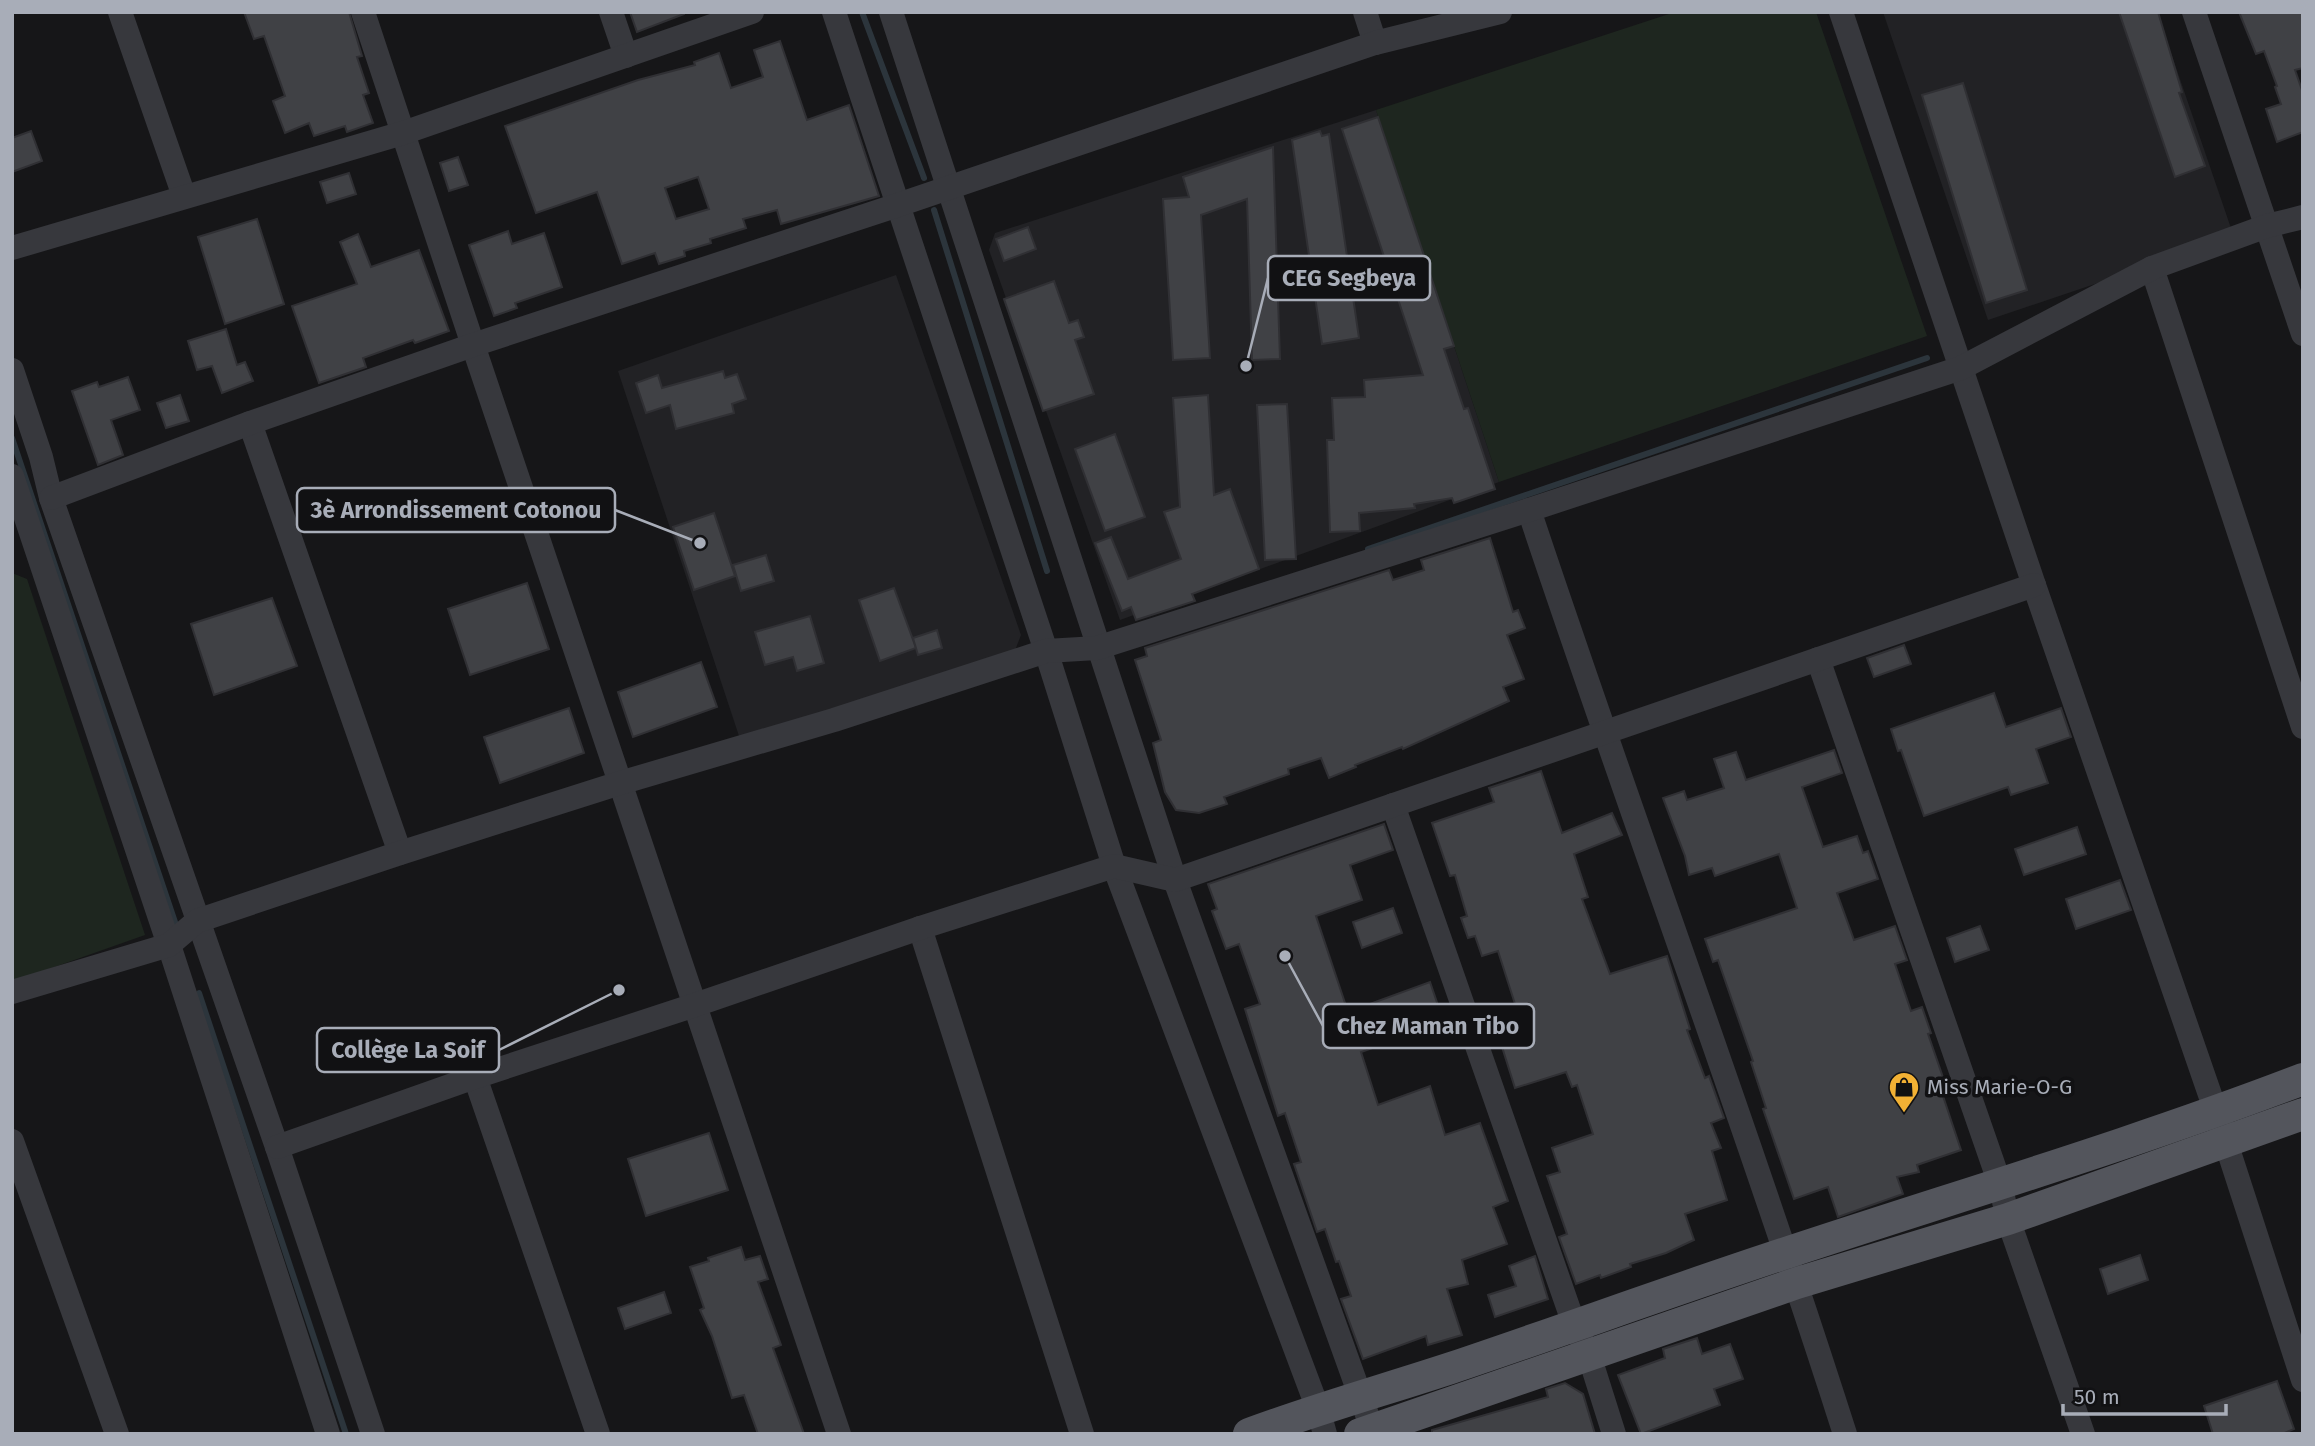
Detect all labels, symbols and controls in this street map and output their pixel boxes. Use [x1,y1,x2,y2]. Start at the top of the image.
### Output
callout: CEG Segbeya [1268,256,1430,300]
text: CEG Segbeya [1282,264,1416,292]
callout: 3è Arrondissement Cotonou [297,488,615,532]
text: 3è Arrondissement Cotonou [310,496,601,524]
callout: Chez Maman Tibo [1323,1004,1534,1048]
text: Chez Maman Tibo [1337,1012,1519,1040]
callout: Collège La Soif [317,1028,499,1072]
text: Collège La Soif [331,1036,487,1064]
shop icon: Miss Marie-O-G [1887,1070,1921,1114]
place label: Miss Marie-O-G [1927,1074,2072,1100]
scale bar [2063,1372,2226,1416]
text: 50 m [2074,1384,2120,1410]

